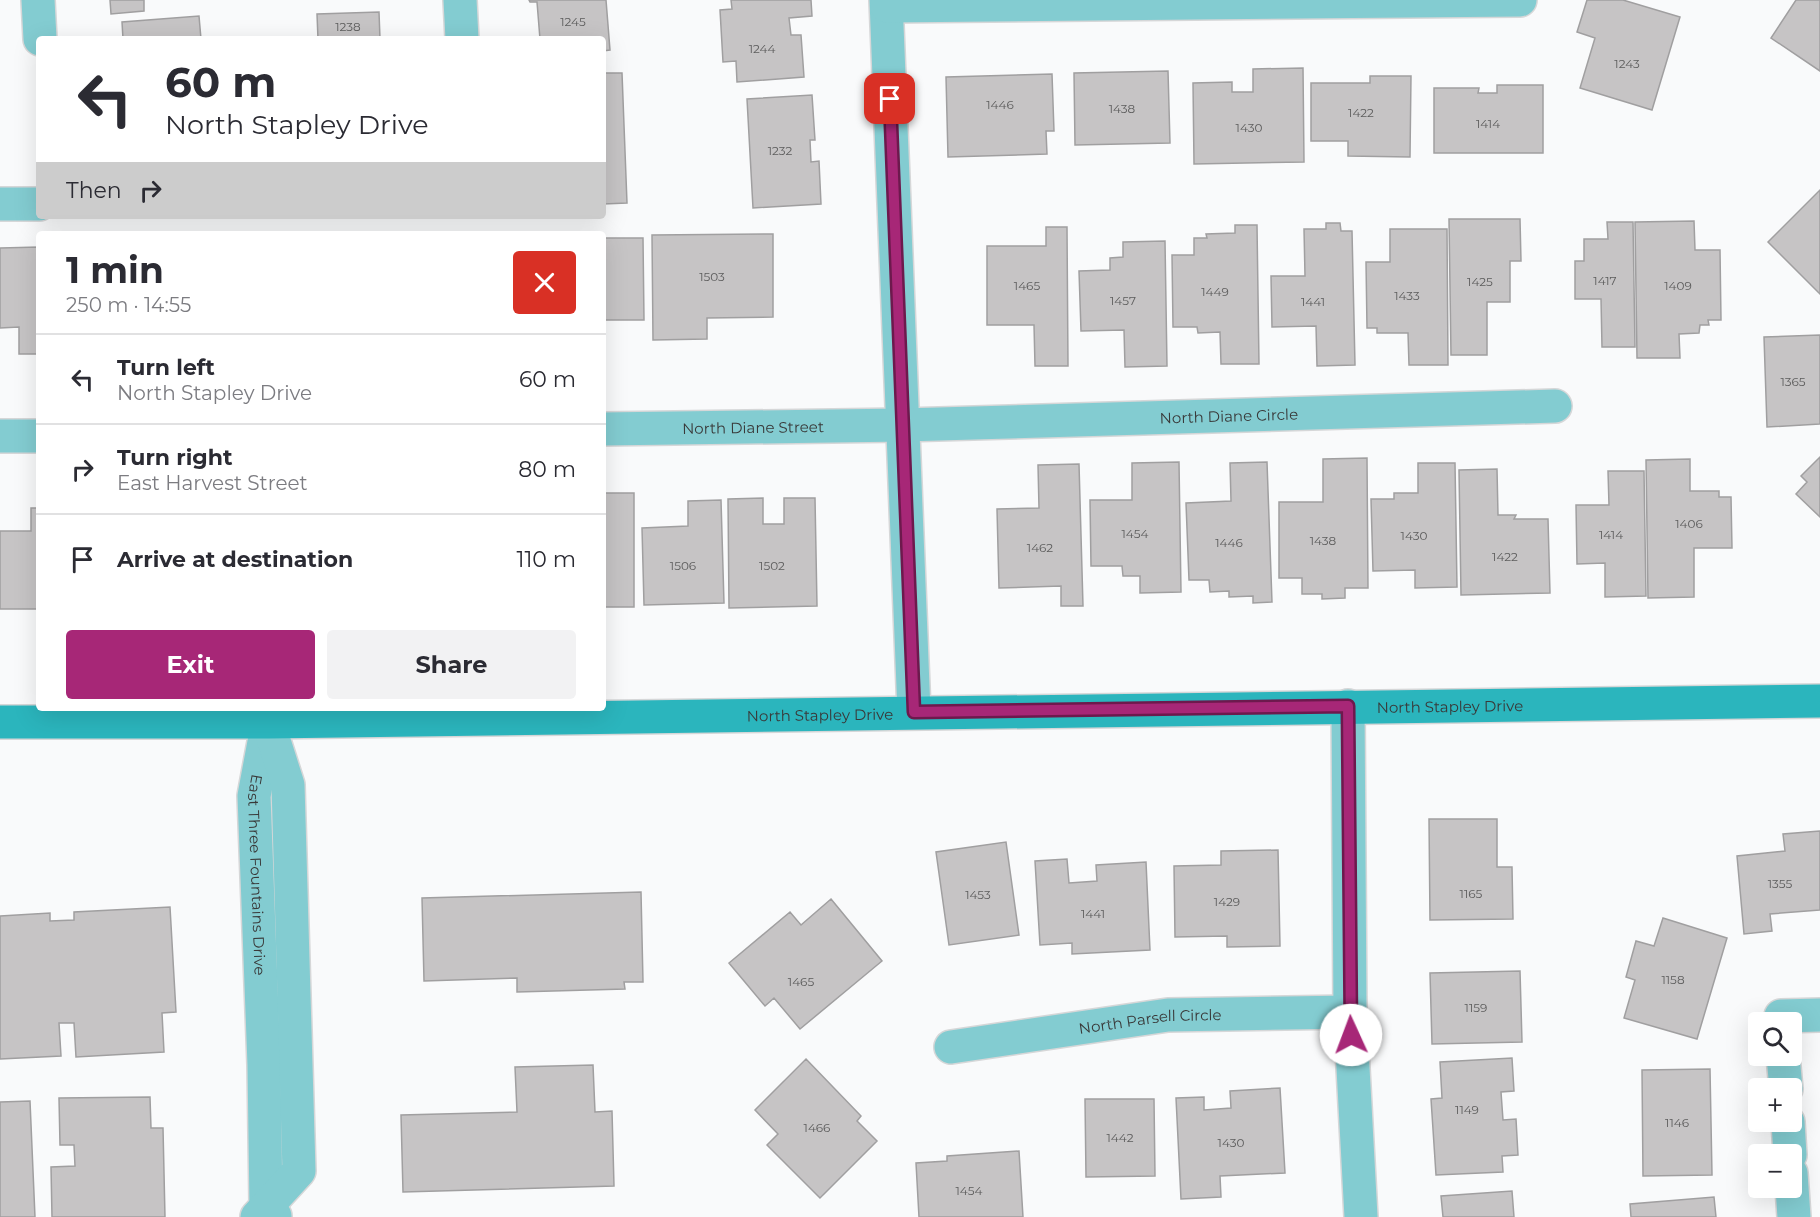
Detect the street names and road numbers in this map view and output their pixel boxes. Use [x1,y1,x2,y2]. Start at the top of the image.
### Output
street label: North Diane Circle [1159,404,1298,427]
street label: North Diane Street [682,417,824,437]
street label: North Stapley Drive [1377,696,1523,716]
street label: North Stapley Drive [747,704,893,725]
street label: East Three Fountains Drive [244,773,270,976]
street label: North Parsell Circle [1077,1005,1222,1038]

